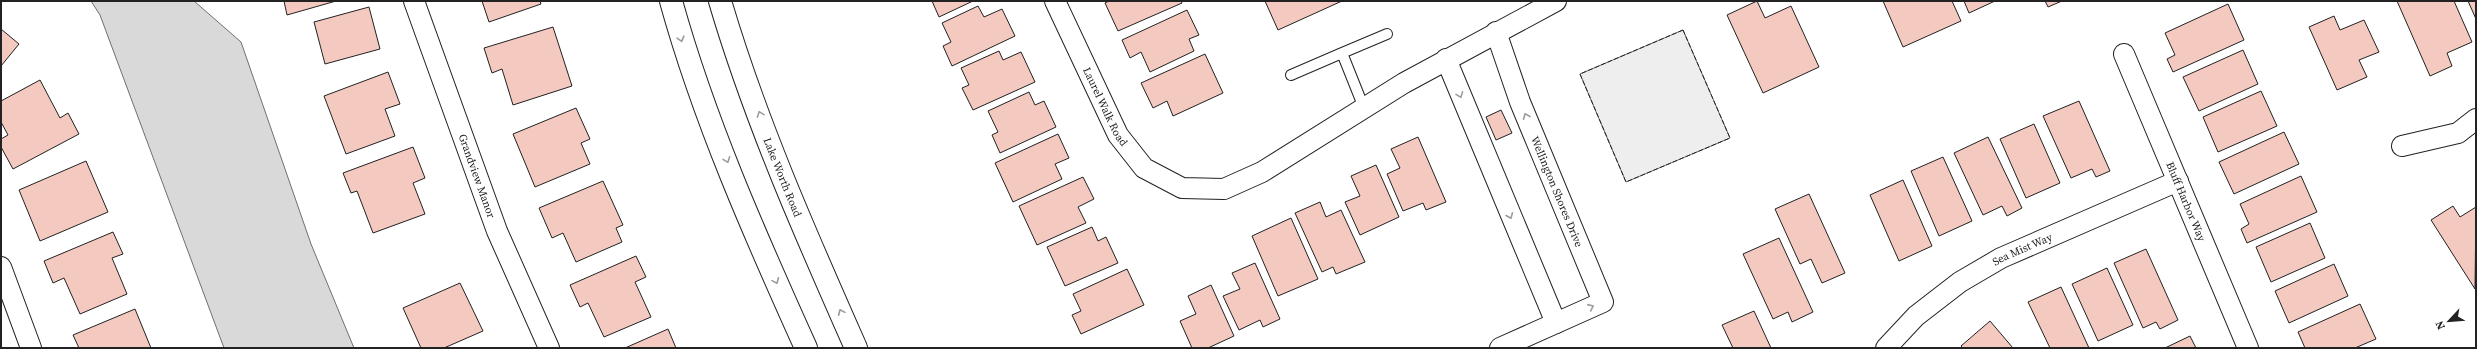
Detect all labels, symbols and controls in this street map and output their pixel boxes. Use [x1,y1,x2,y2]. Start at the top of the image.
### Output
one-way arrow [677,35,685,42]
street label: Laurel Walk Road [1080,65,1132,150]
one-way arrow [1455,91,1463,99]
one-way arrow [756,111,764,118]
one-way arrow [1522,112,1530,119]
street label: Grandview Manor [455,132,499,220]
street label: Wellington Shores Drive [1528,134,1587,250]
street label: Lake Worth Road [760,135,806,220]
one-way arrow [722,157,730,164]
street label: Bluff Harbor Way [2163,159,2210,244]
one-way arrow [1505,211,1513,219]
street label: Sea Mist Way [1989,229,2055,269]
one-way arrow [771,276,779,284]
north arrow [2429,301,2469,341]
one-way arrow [1587,304,1595,312]
one-way arrow [837,309,845,316]
text: N [2432,318,2449,332]

